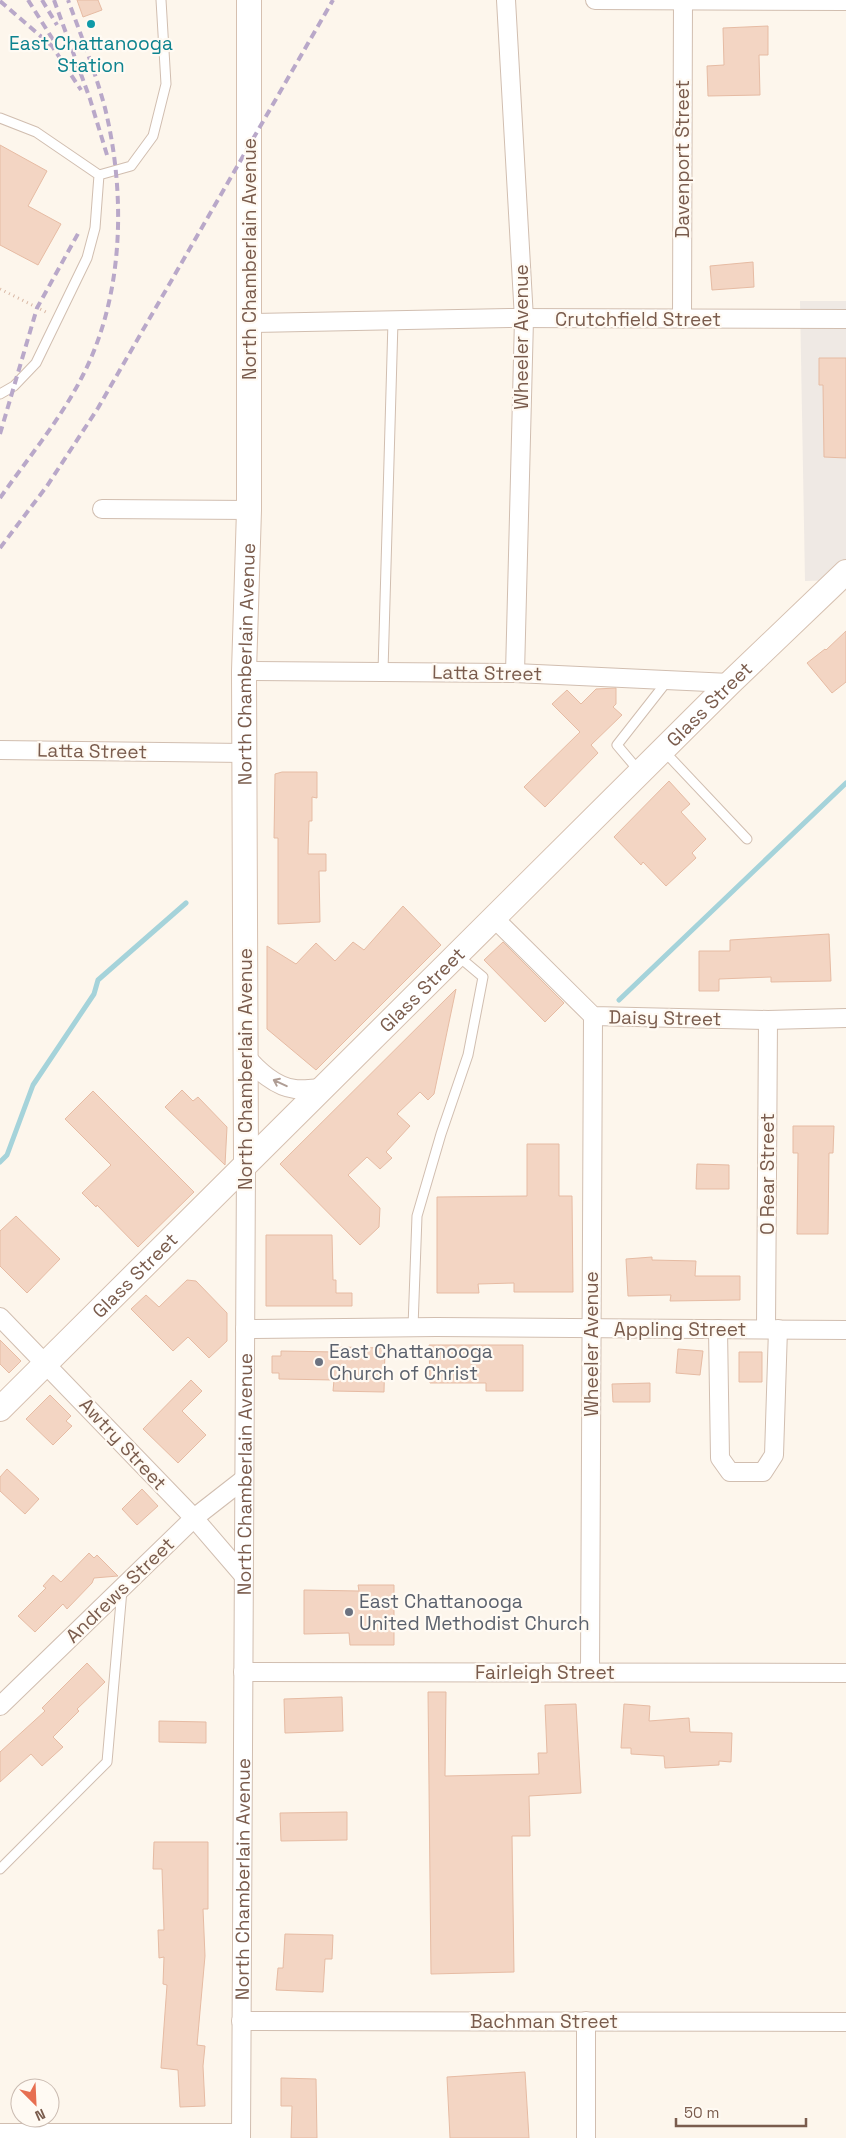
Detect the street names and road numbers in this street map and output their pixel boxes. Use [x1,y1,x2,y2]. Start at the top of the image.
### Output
street label: Davenport Street [670,80,695,238]
street label: North Chamberlain Avenue [237,138,262,380]
street label: Wheeler Avenue [509,264,534,410]
street label: Crutchfield Street [555,307,721,332]
street label: North Chamberlain Avenue [231,543,260,785]
street label: Glass Street [661,656,757,752]
street label: Latta Street [432,660,542,686]
street label: Latta Street [37,738,147,764]
street label: Glass Street [374,941,470,1037]
street label: North Chamberlain Avenue [233,948,258,1190]
street label: Daisy Street [608,1005,722,1031]
street label: O Rear Street [755,1113,780,1235]
street label: Glass Street [87,1227,183,1323]
street label: Wheeler Avenue [579,1271,604,1417]
street label: Appling Street [614,1317,746,1342]
street label: North Chamberlain Avenue [231,1353,258,1595]
street label: Awtry Street [74,1393,172,1495]
street label: Andrews Street [60,1532,180,1648]
street label: Fairleigh Street [475,1660,615,1685]
street label: North Chamberlain Avenue [229,1758,255,2000]
street label: Bachman Street [470,2009,618,2034]

